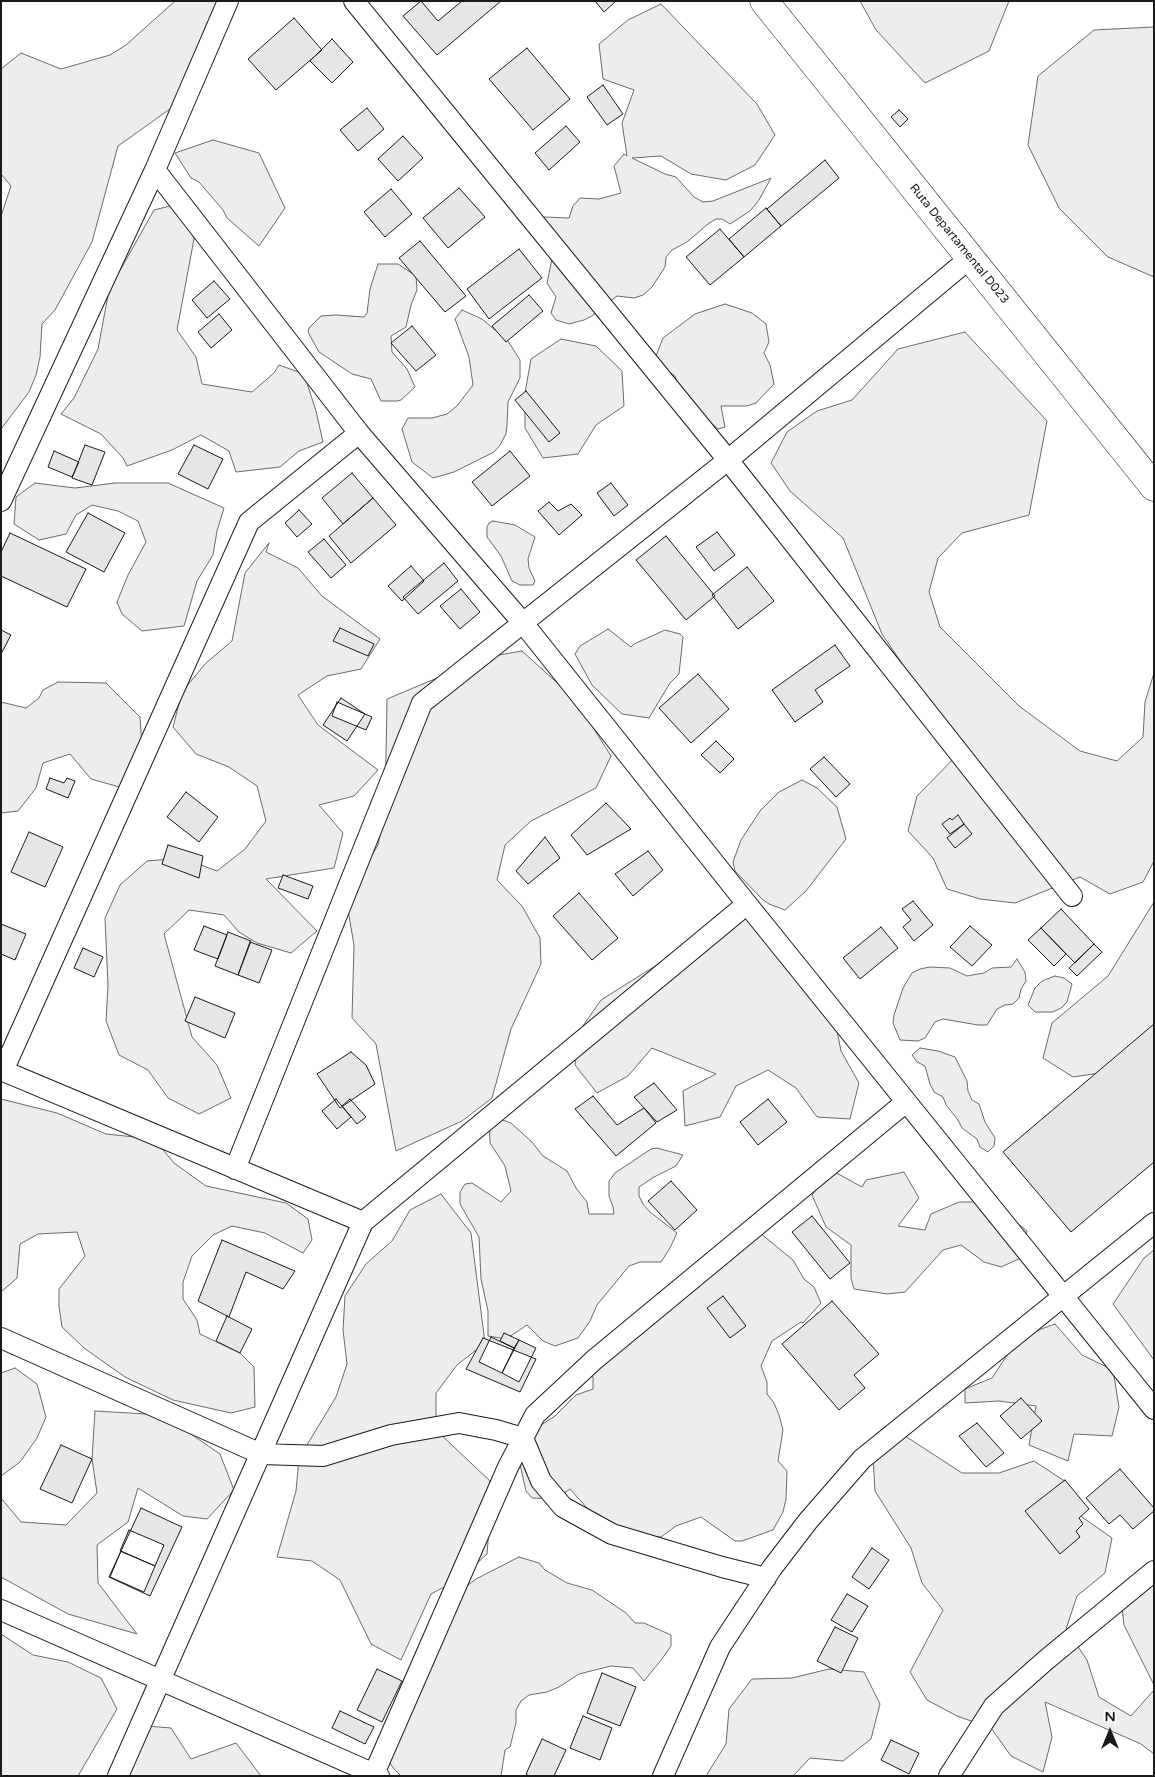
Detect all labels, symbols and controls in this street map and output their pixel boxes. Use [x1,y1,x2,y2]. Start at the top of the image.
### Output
street label: Ruta Departamental D023 [906,181,1012,307]
north arrow [1085,1707,1135,1757]
text: N [1104,1708,1116,1725]

